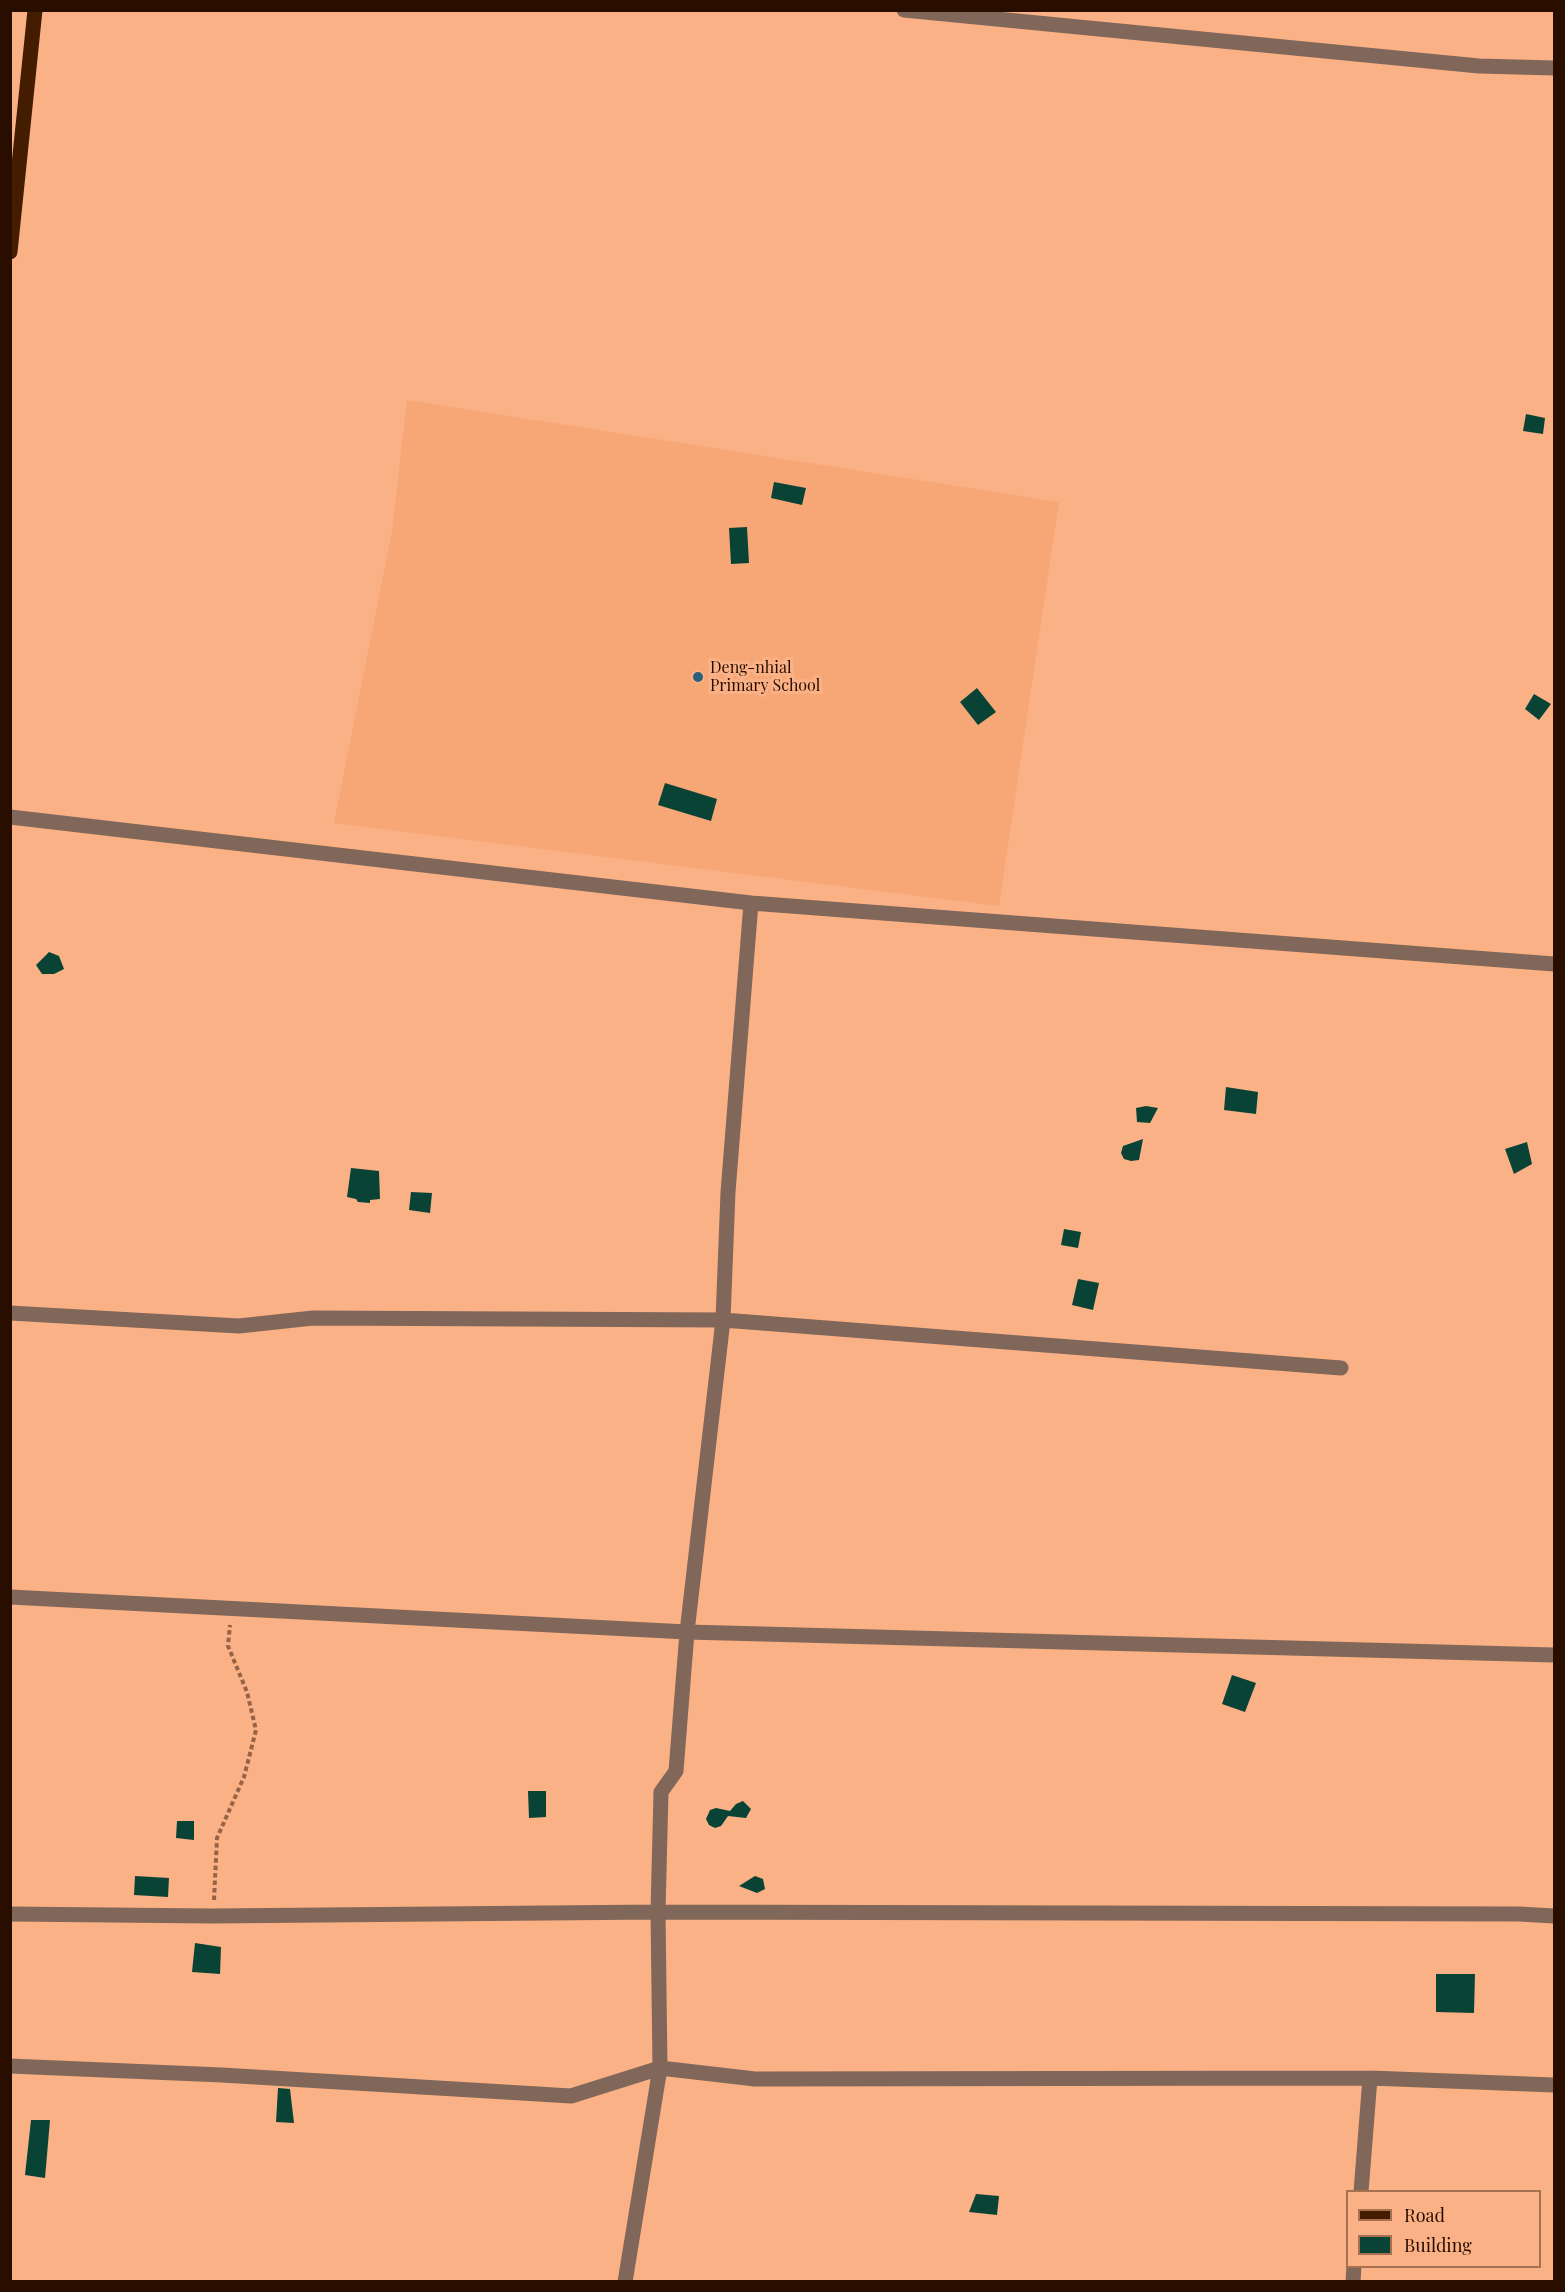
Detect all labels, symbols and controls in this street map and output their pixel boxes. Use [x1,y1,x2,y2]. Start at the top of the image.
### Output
place label: Deng-nhial Primary School [710,658,820,696]
marker: Deng-nhial Primary School [691,670,705,684]
legend [1346,2190,1541,2268]
text: Road [1404,2203,1445,2227]
text: Building [1404,2233,1472,2257]

